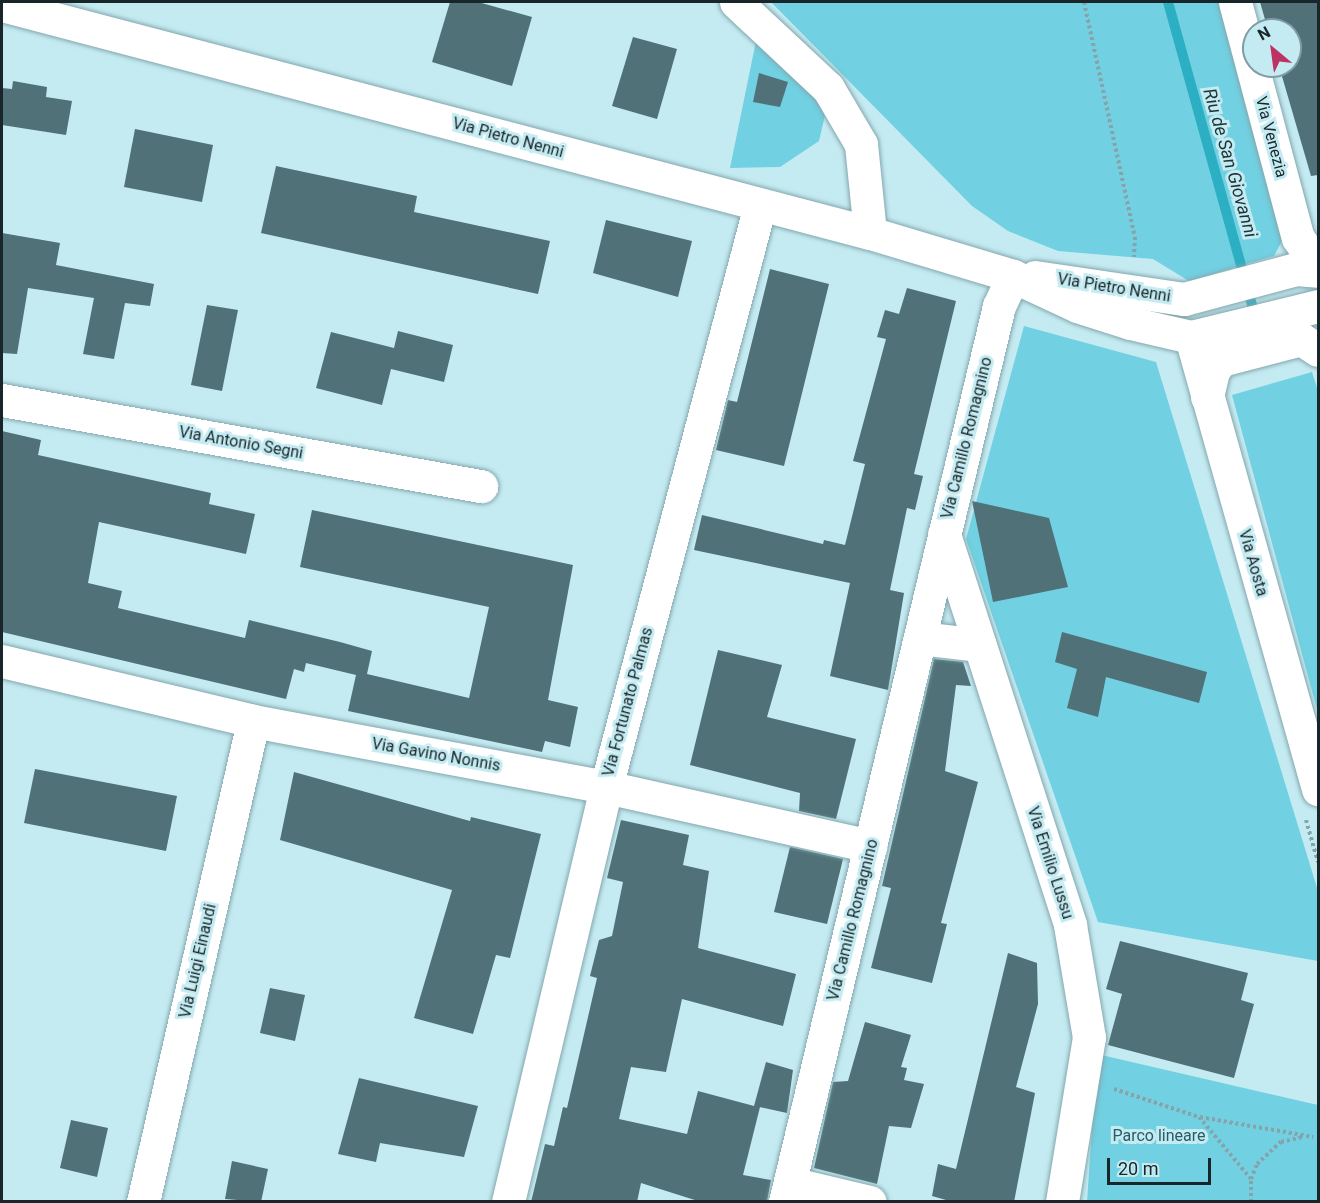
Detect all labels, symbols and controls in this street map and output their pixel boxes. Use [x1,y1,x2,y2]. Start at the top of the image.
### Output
north arrow [1242,18,1302,78]
text: N [1254,23,1274,45]
water label: Riu de San Giovanni [1198,86,1262,240]
street label: Via Venezia [1251,94,1291,180]
street label: Via Pietro Nenni [450,114,566,162]
street label: Via Pietro Nenni [1056,270,1172,306]
street label: Via Camillo Romagnino [938,355,996,521]
street label: Via Antonio Segni [177,423,305,463]
street label: Via Aosta [1234,527,1272,599]
street label: Via Fortunato Palmas [599,625,657,779]
street label: Via Gavino Nonnis [370,734,502,776]
street label: Via Emilio Lussu [1023,804,1077,922]
street label: Via Camillo Romagnino [824,837,882,1003]
street label: Via Luigi Einaudi [176,902,220,1020]
park label: Parco lineare [1112,1126,1206,1146]
scale bar [1110,1146,1214,1184]
text: 20 m [1118,1158,1158,1179]

